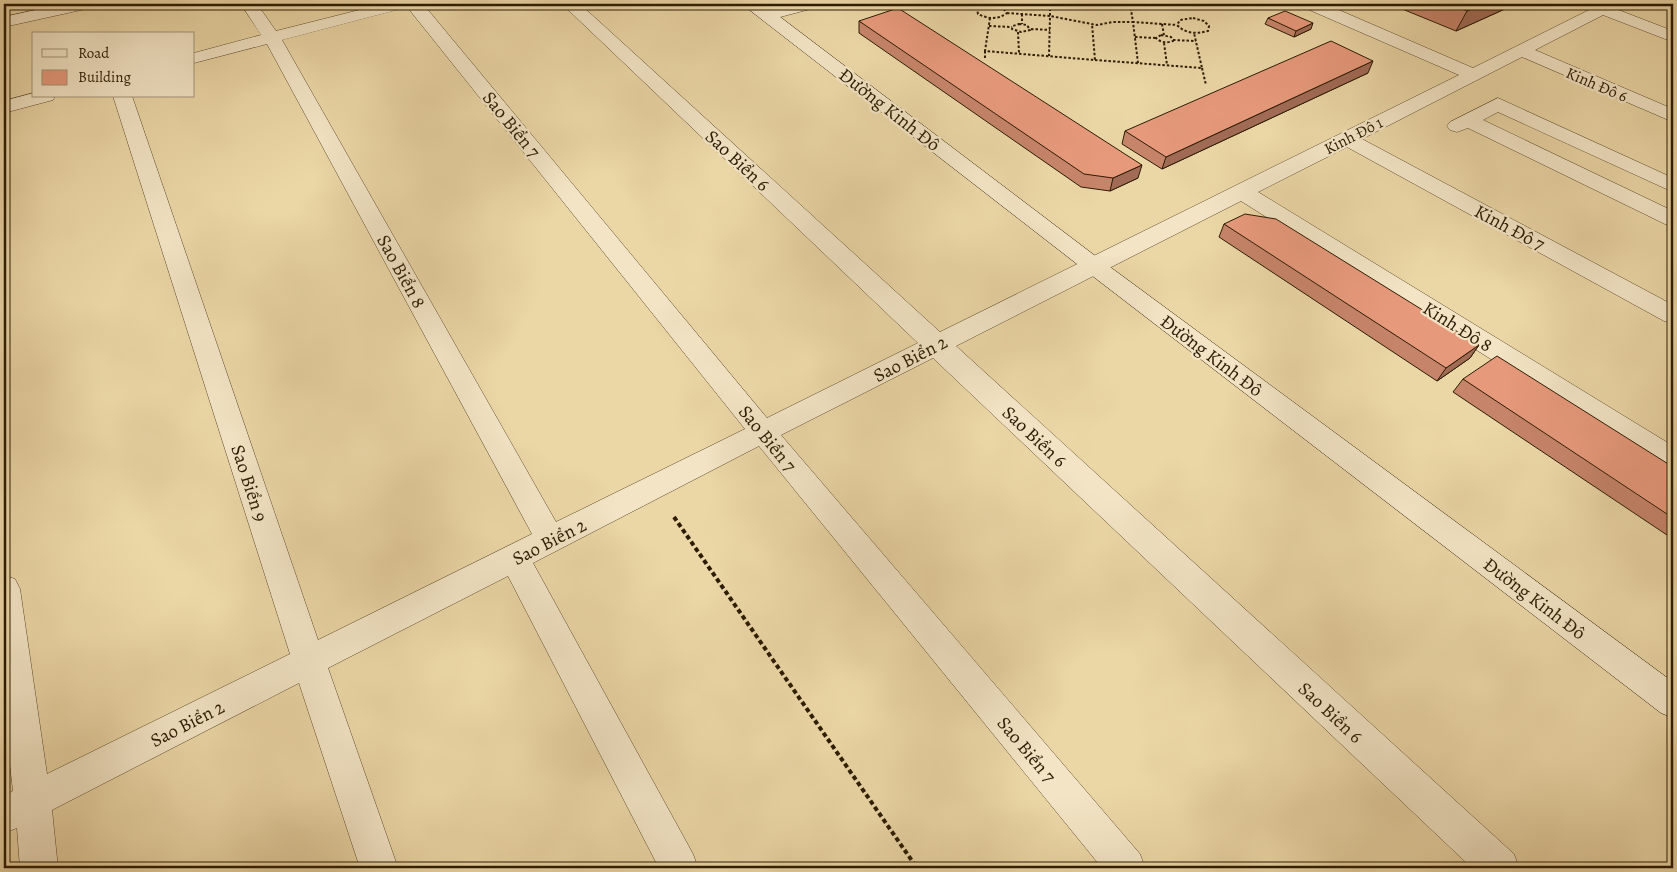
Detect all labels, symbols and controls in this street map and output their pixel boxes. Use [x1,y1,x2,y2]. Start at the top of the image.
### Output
legend [32,32,195,98]
text: Road [78,43,110,63]
street label: Đường Kinh Đô [833,62,946,158]
street label: Kinh Đô 6 [1562,62,1631,108]
text: Building [78,67,131,87]
street label: Sao Biển 7 [476,86,546,163]
street label: Kinh Đô 1 [1320,112,1387,160]
street label: Sao Biển 6 [699,124,776,198]
street label: Kinh Đô 7 [1470,198,1549,257]
street label: Sao Biển 8 [370,230,432,313]
street label: Kinh Đô 8 [1418,295,1497,358]
street label: Đường Kinh Đô [1155,309,1268,403]
street label: Sao Biển 2 [869,329,952,389]
street label: Sao Biển 7 [732,400,802,477]
street label: Sao Biển 6 [996,400,1073,474]
street label: Sao Biển 9 [224,441,274,525]
street label: Sao Biển 2 [508,512,591,572]
street label: Đường Kinh Đô [1478,552,1591,646]
street label: Sao Biển 6 [1292,676,1369,750]
street label: Sao Biển 2 [146,694,229,754]
street label: Sao Biển 7 [991,711,1062,788]

